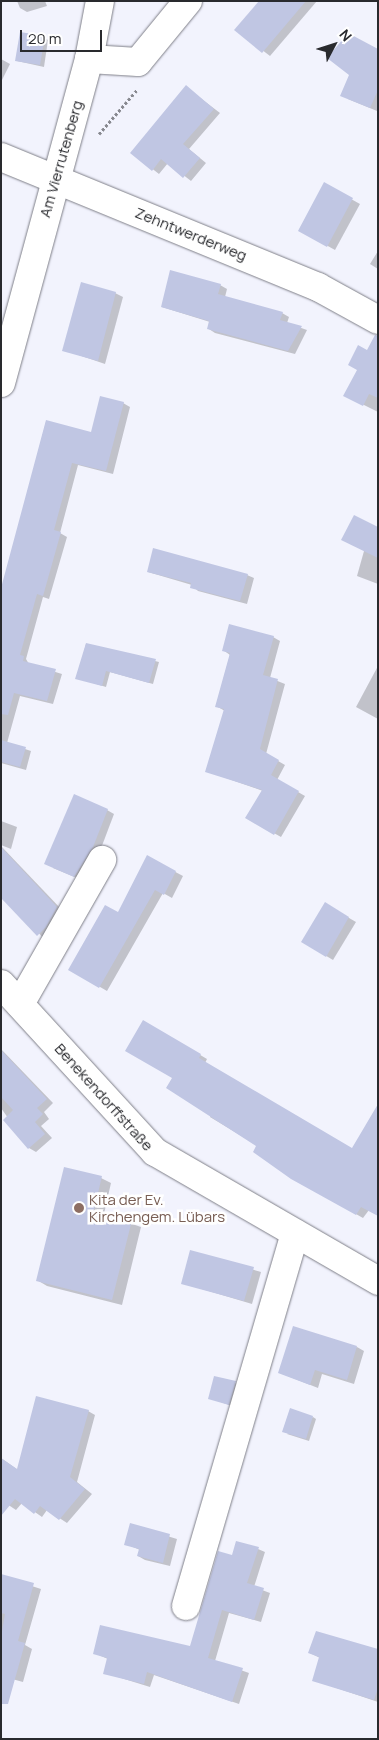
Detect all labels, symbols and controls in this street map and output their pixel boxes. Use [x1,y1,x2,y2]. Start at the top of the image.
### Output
scale bar [22,20,105,52]
north arrow [309,20,359,70]
text: N [335,25,356,45]
text: 20 m [28,28,61,49]
street label: Am Vierrutenberg [36,98,86,220]
street label: Zehntwerderweg [132,203,250,265]
street label: Benekendorffstraße [51,1040,157,1154]
place label: Kita der Ev. Kirchengem. Lübars [89,1190,225,1225]
marker: Kita der Ev. Kirchengem. Lübars [73,1202,85,1214]

